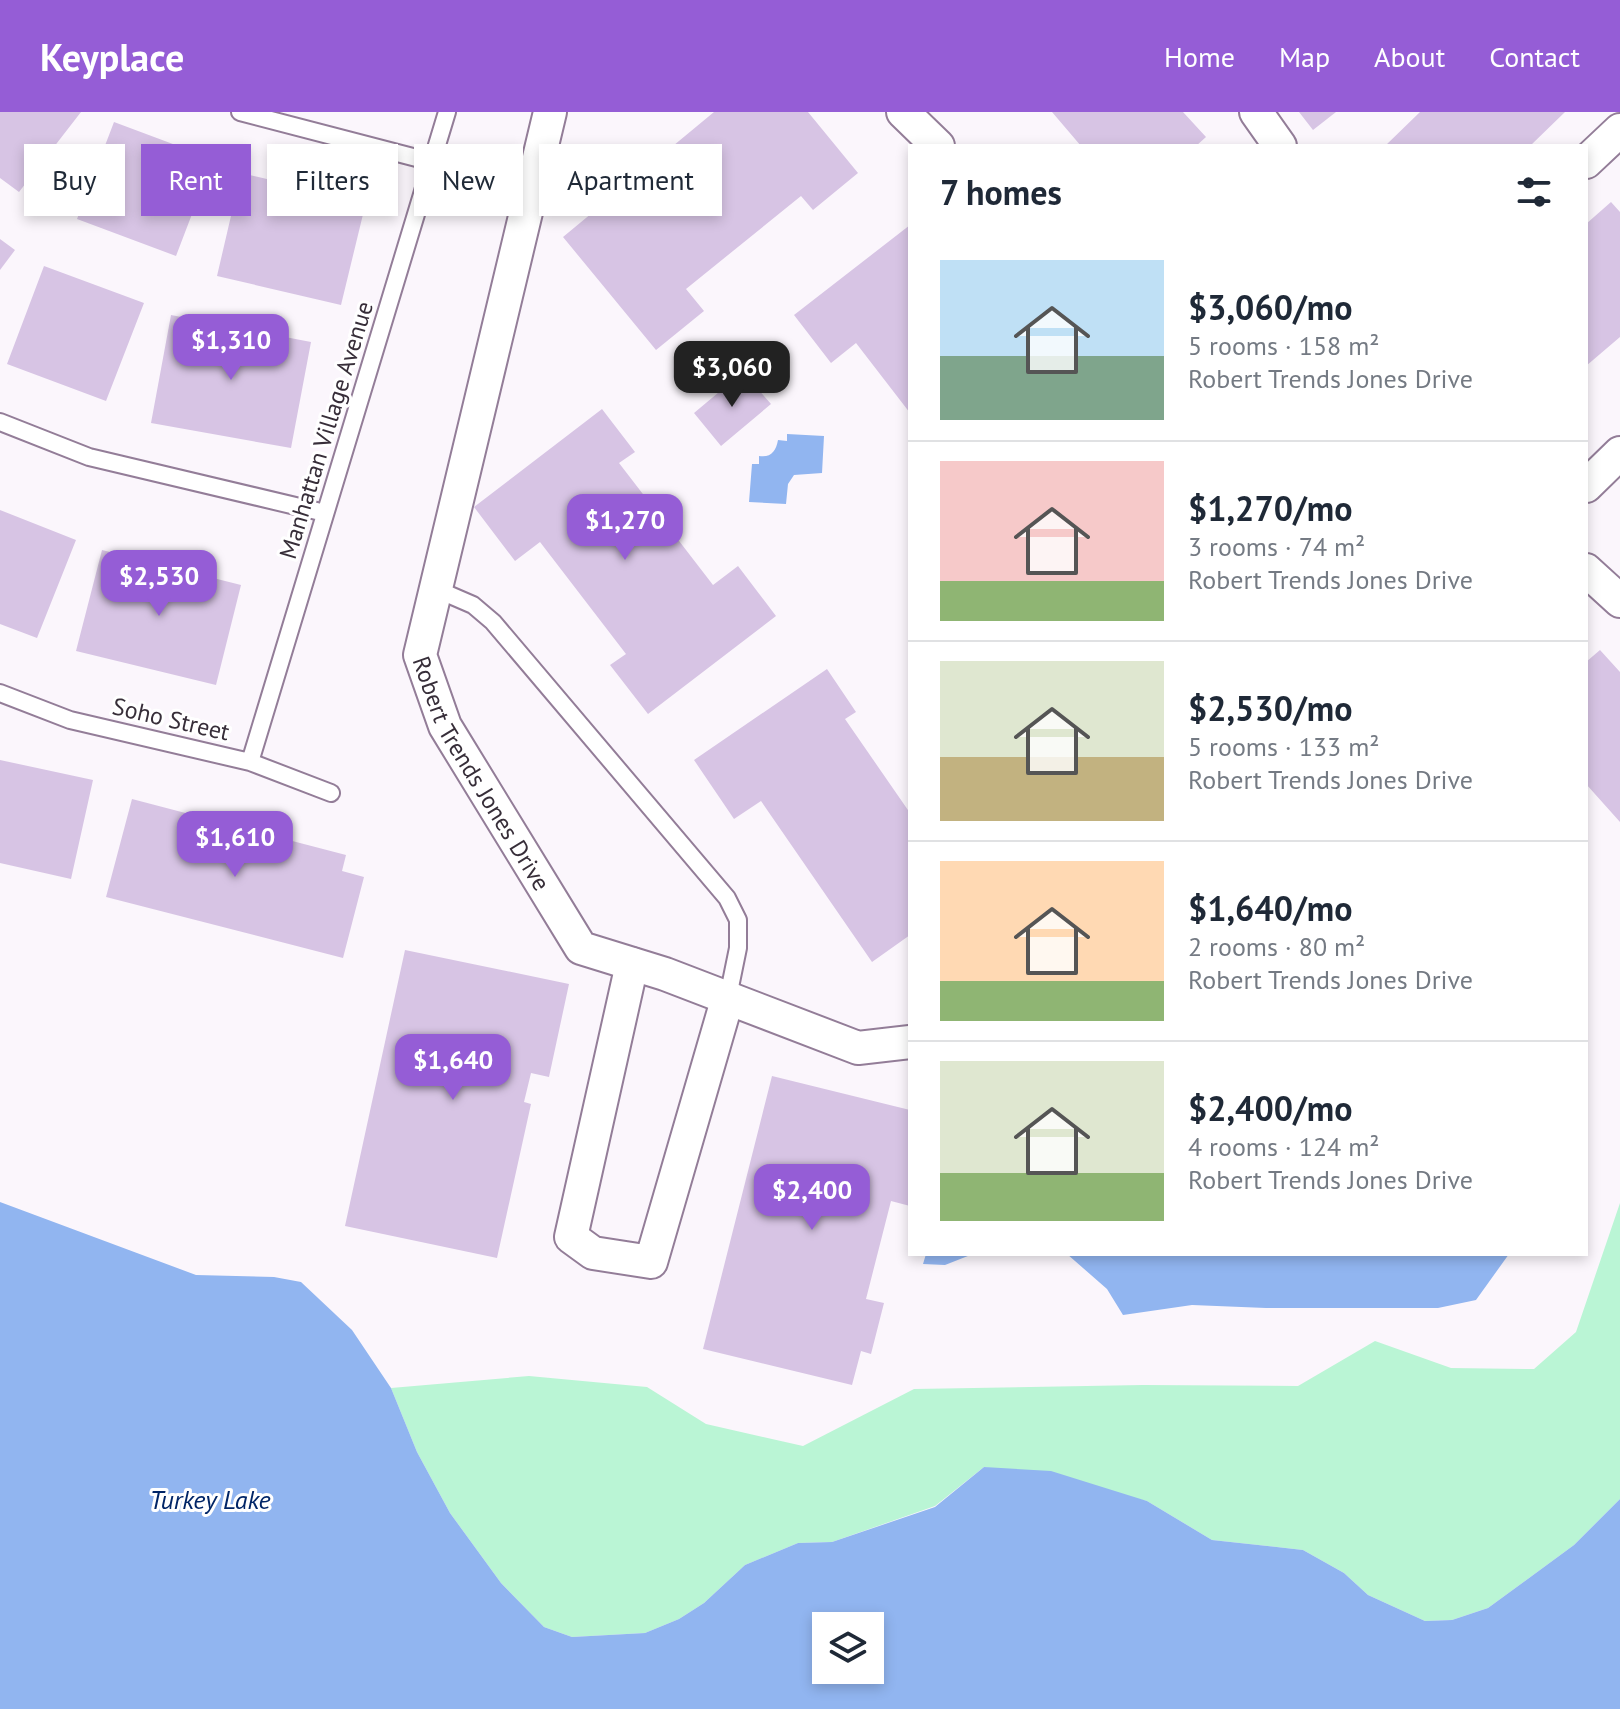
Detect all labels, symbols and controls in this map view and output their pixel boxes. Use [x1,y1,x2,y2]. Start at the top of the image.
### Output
text: Keyplace [40,32,184,81]
text: Home [1164,38,1235,75]
text: Map [1279,38,1330,75]
text: About [1374,38,1445,75]
text: Contact [1489,38,1580,75]
chip: Buy [24,144,125,216]
chip: Rent [141,144,251,216]
chip: Filters [267,144,398,216]
chip: New [414,144,523,216]
chip: Apartment [539,144,722,216]
text: 7 homes [940,170,1062,214]
icon: filters [1512,170,1556,214]
text: $3,060/mo [1188,285,1352,329]
icon: home [1004,292,1100,388]
street label: Manhattan Village Avenue [272,297,380,563]
pin: $1,310 [166,314,296,382]
text: $1,310 [191,323,271,356]
text: 5 rooms · 158 m² [1188,329,1380,362]
pin: $3,060 [667,341,797,409]
text: $3,060 [692,350,772,383]
text: Robert Trends Jones Drive [1188,362,1473,395]
text: $1,270/mo [1188,486,1352,530]
icon: home [1004,493,1100,589]
pin: $1,270 [560,494,690,562]
text: $1,270 [585,503,665,536]
text: 3 rooms · 74 m² [1188,530,1365,563]
pin: $2,530 [94,550,224,618]
text: $2,530 [119,559,199,592]
text: Robert Trends Jones Drive [1188,563,1473,596]
street label: Robert Trends Jones Drive [406,652,557,896]
text: $2,530/mo [1188,686,1352,730]
street label: Soho Street [109,690,233,748]
icon: home [1004,693,1100,789]
text: 5 rooms · 133 m² [1188,730,1380,763]
text: Robert Trends Jones Drive [1188,763,1473,796]
pin: $1,610 [170,811,300,879]
text: $1,610 [195,820,275,853]
text: $1,640/mo [1188,886,1352,930]
icon: home [1004,893,1100,989]
text: 2 rooms · 80 m² [1188,930,1365,963]
text: Robert Trends Jones Drive [1188,963,1473,996]
pin: $1,640 [388,1034,518,1102]
text: $1,640 [413,1043,493,1076]
text: $2,400/mo [1188,1086,1352,1130]
icon: home [1004,1093,1100,1189]
text: 4 rooms · 124 m² [1188,1130,1380,1163]
text: Robert Trends Jones Drive [1188,1163,1473,1196]
pin: $2,400 [747,1164,877,1232]
text: $2,400 [772,1173,852,1206]
water label: Turkey Lake [149,1483,271,1516]
map controls [812,1612,884,1684]
button: layers [812,1612,884,1684]

